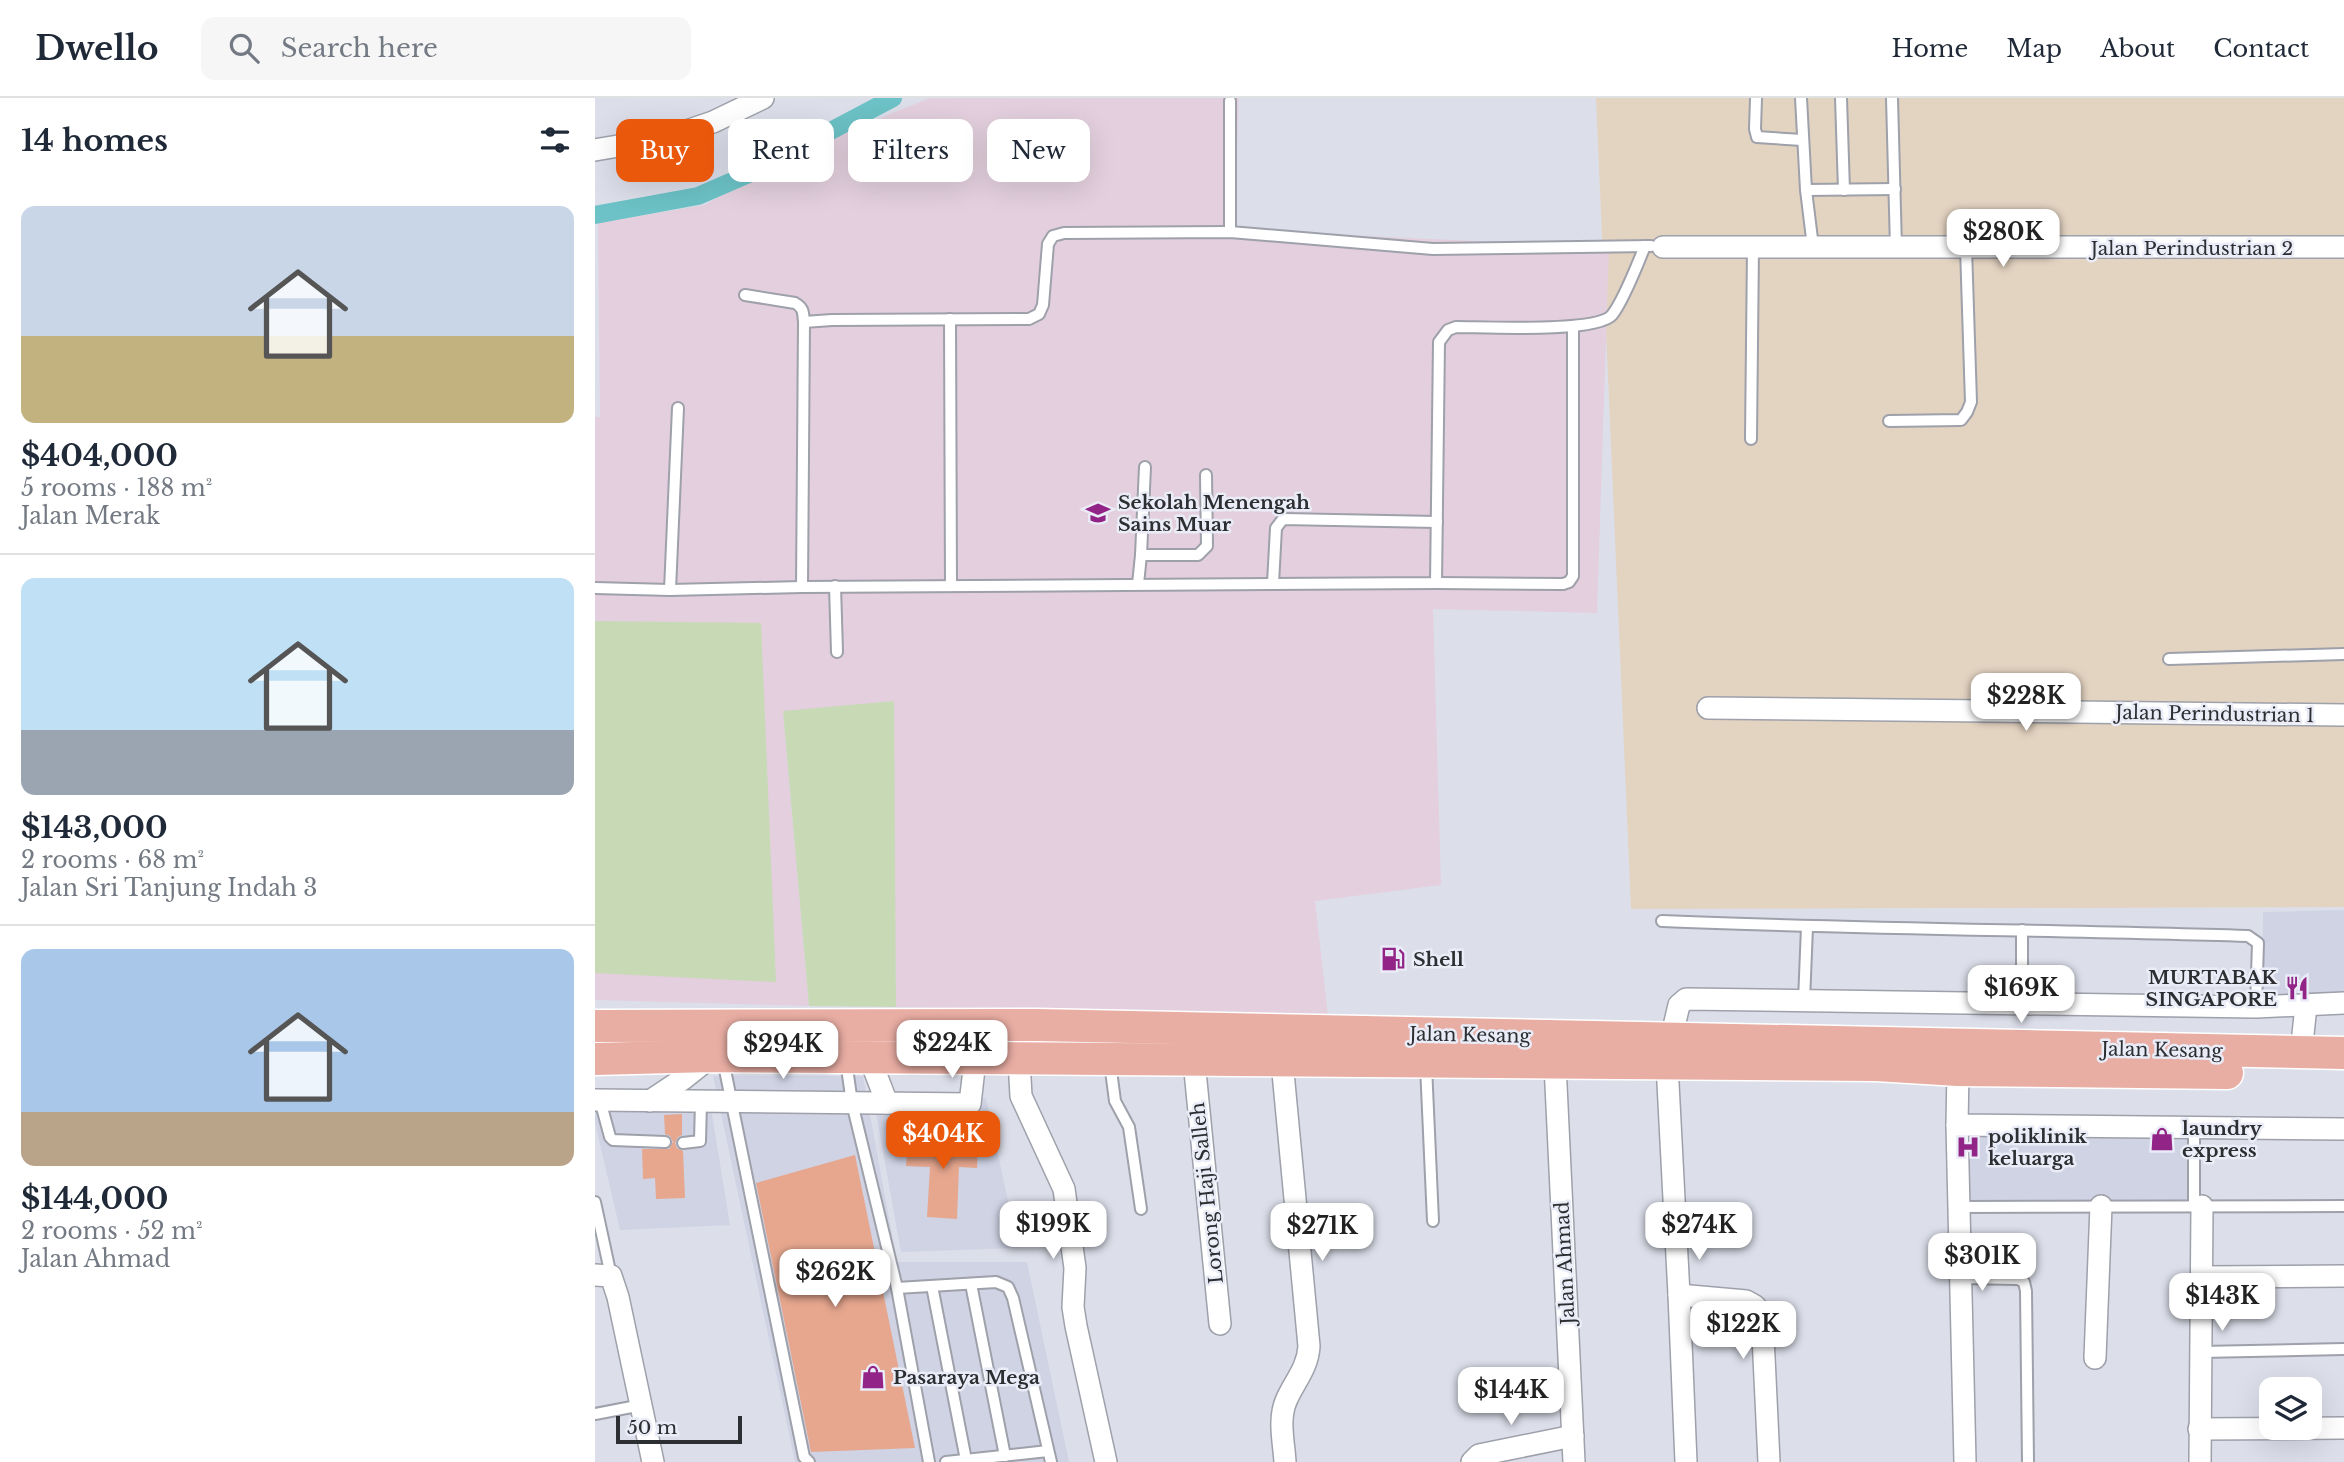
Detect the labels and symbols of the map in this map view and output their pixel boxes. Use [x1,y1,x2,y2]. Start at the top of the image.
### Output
pin: $280K [1954,209,2052,269]
street label: Jalan Perindustrian 2 [2088,237,2293,260]
place label: Sekolah Menengah Sains Muar [1118,491,1310,536]
school or university icon: Sekolah Menengah Sains Muar [1084,499,1112,527]
pin: $228K [1977,674,2075,733]
street label: Jalan Perindustrian 1 [2112,701,2315,727]
fuel station icon: Shell [1379,945,1407,973]
place label: Shell [1413,948,1464,971]
pin: $169K [1972,965,2070,1025]
place label: MURTABAK SINGAPORE [2146,966,2278,1011]
restaurant icon: MURTABAK SINGAPORE [2283,974,2311,1002]
pin: $224K [903,1020,1001,1080]
pin: $294K [734,1021,832,1081]
street label: Jalan Kesang [1406,1022,1532,1048]
street label: Jalan Kesang [2098,1037,2224,1063]
street label: Lorong Haji Salleh [1186,1101,1228,1285]
pin: $404K [894,1112,992,1171]
place label: laundry express [2182,1117,2263,1162]
place label: poliklinik keluarga [1988,1125,2087,1170]
shop icon: laundry express [2148,1125,2176,1153]
hospital icon: poliklinik keluarga [1954,1133,1982,1161]
street label: Jalan Ahmad [1550,1201,1580,1328]
pin: $199K [1004,1202,1102,1261]
pin: $274K [1650,1202,1748,1262]
pin: $271K [1273,1204,1371,1263]
pin: $301K [1933,1234,2031,1293]
pin: $262K [786,1250,884,1309]
pin: $143K [2173,1274,2271,1333]
pin: $122K [1694,1302,1792,1361]
shop icon: Pasaraya Mega [859,1363,887,1391]
place label: Pasaraya Mega [893,1366,1040,1389]
pin: $144K [1462,1368,1560,1427]
scale bar [616,1413,742,1445]

